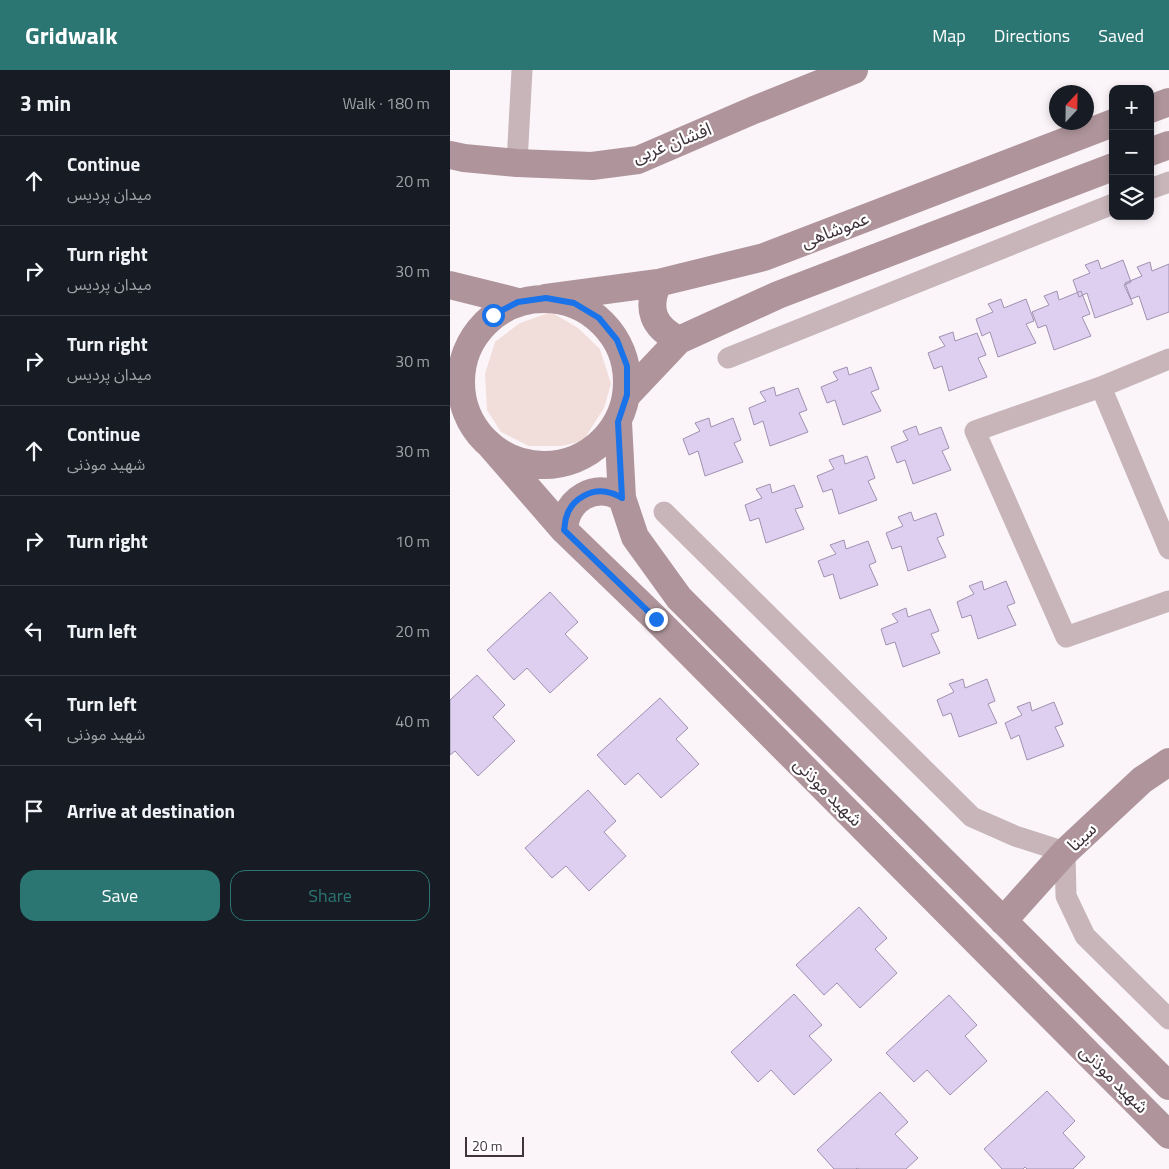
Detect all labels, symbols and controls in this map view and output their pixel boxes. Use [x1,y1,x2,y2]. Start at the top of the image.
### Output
text: Gridwalk [25,17,118,53]
text: Map [932,22,966,49]
text: Directions [994,22,1070,49]
text: Saved [1098,22,1144,49]
north arrow [1049,85,1094,130]
map controls [1109,85,1154,220]
button: + [1109,85,1154,130]
text: 3 min [20,87,71,119]
text: Walk · 180 m [342,91,430,115]
street label: افشان غربی [628,115,715,170]
button: − [1109,130,1154,175]
text: Continue [67,149,140,178]
icon: ahead [20,167,48,195]
text: 20 m [395,169,430,193]
button: layers [1109,175,1154,220]
text: میدان پردیس [67,182,152,206]
street label: عموشاهی [797,204,873,255]
text: Turn right [67,239,148,268]
icon: right [20,257,48,285]
text: 30 m [395,259,430,283]
text: میدان پردیس [67,272,152,296]
route start [482,304,505,327]
text: Turn right [67,329,148,358]
icon: right [20,347,48,375]
text: 30 m [395,349,430,373]
text: میدان پردیس [67,362,152,386]
text: Continue [67,419,140,448]
icon: ahead [20,437,48,465]
text: 30 m [395,439,430,463]
text: شهید موذنی [67,452,145,476]
text: Turn right [67,526,148,555]
icon: right [20,527,48,555]
text: 10 m [395,529,430,553]
route end [645,608,668,631]
text: Turn left [67,616,137,645]
icon: left [20,617,48,645]
text: 20 m [395,619,430,643]
text: Turn left [67,689,137,718]
icon: left [20,707,48,735]
text: 40 m [395,709,430,733]
text: شهید موذنی [67,722,145,746]
street label: شهید موذنی [788,751,869,832]
text: Arrive at destination [67,796,235,825]
icon: arrive [20,797,48,825]
street label: سینا [1061,816,1103,858]
button: Save [20,870,220,921]
button: Share [230,870,430,921]
street label: شهید موذنی [1074,1038,1155,1119]
scale bar [465,1134,524,1157]
text: 20 m [472,1135,502,1156]

